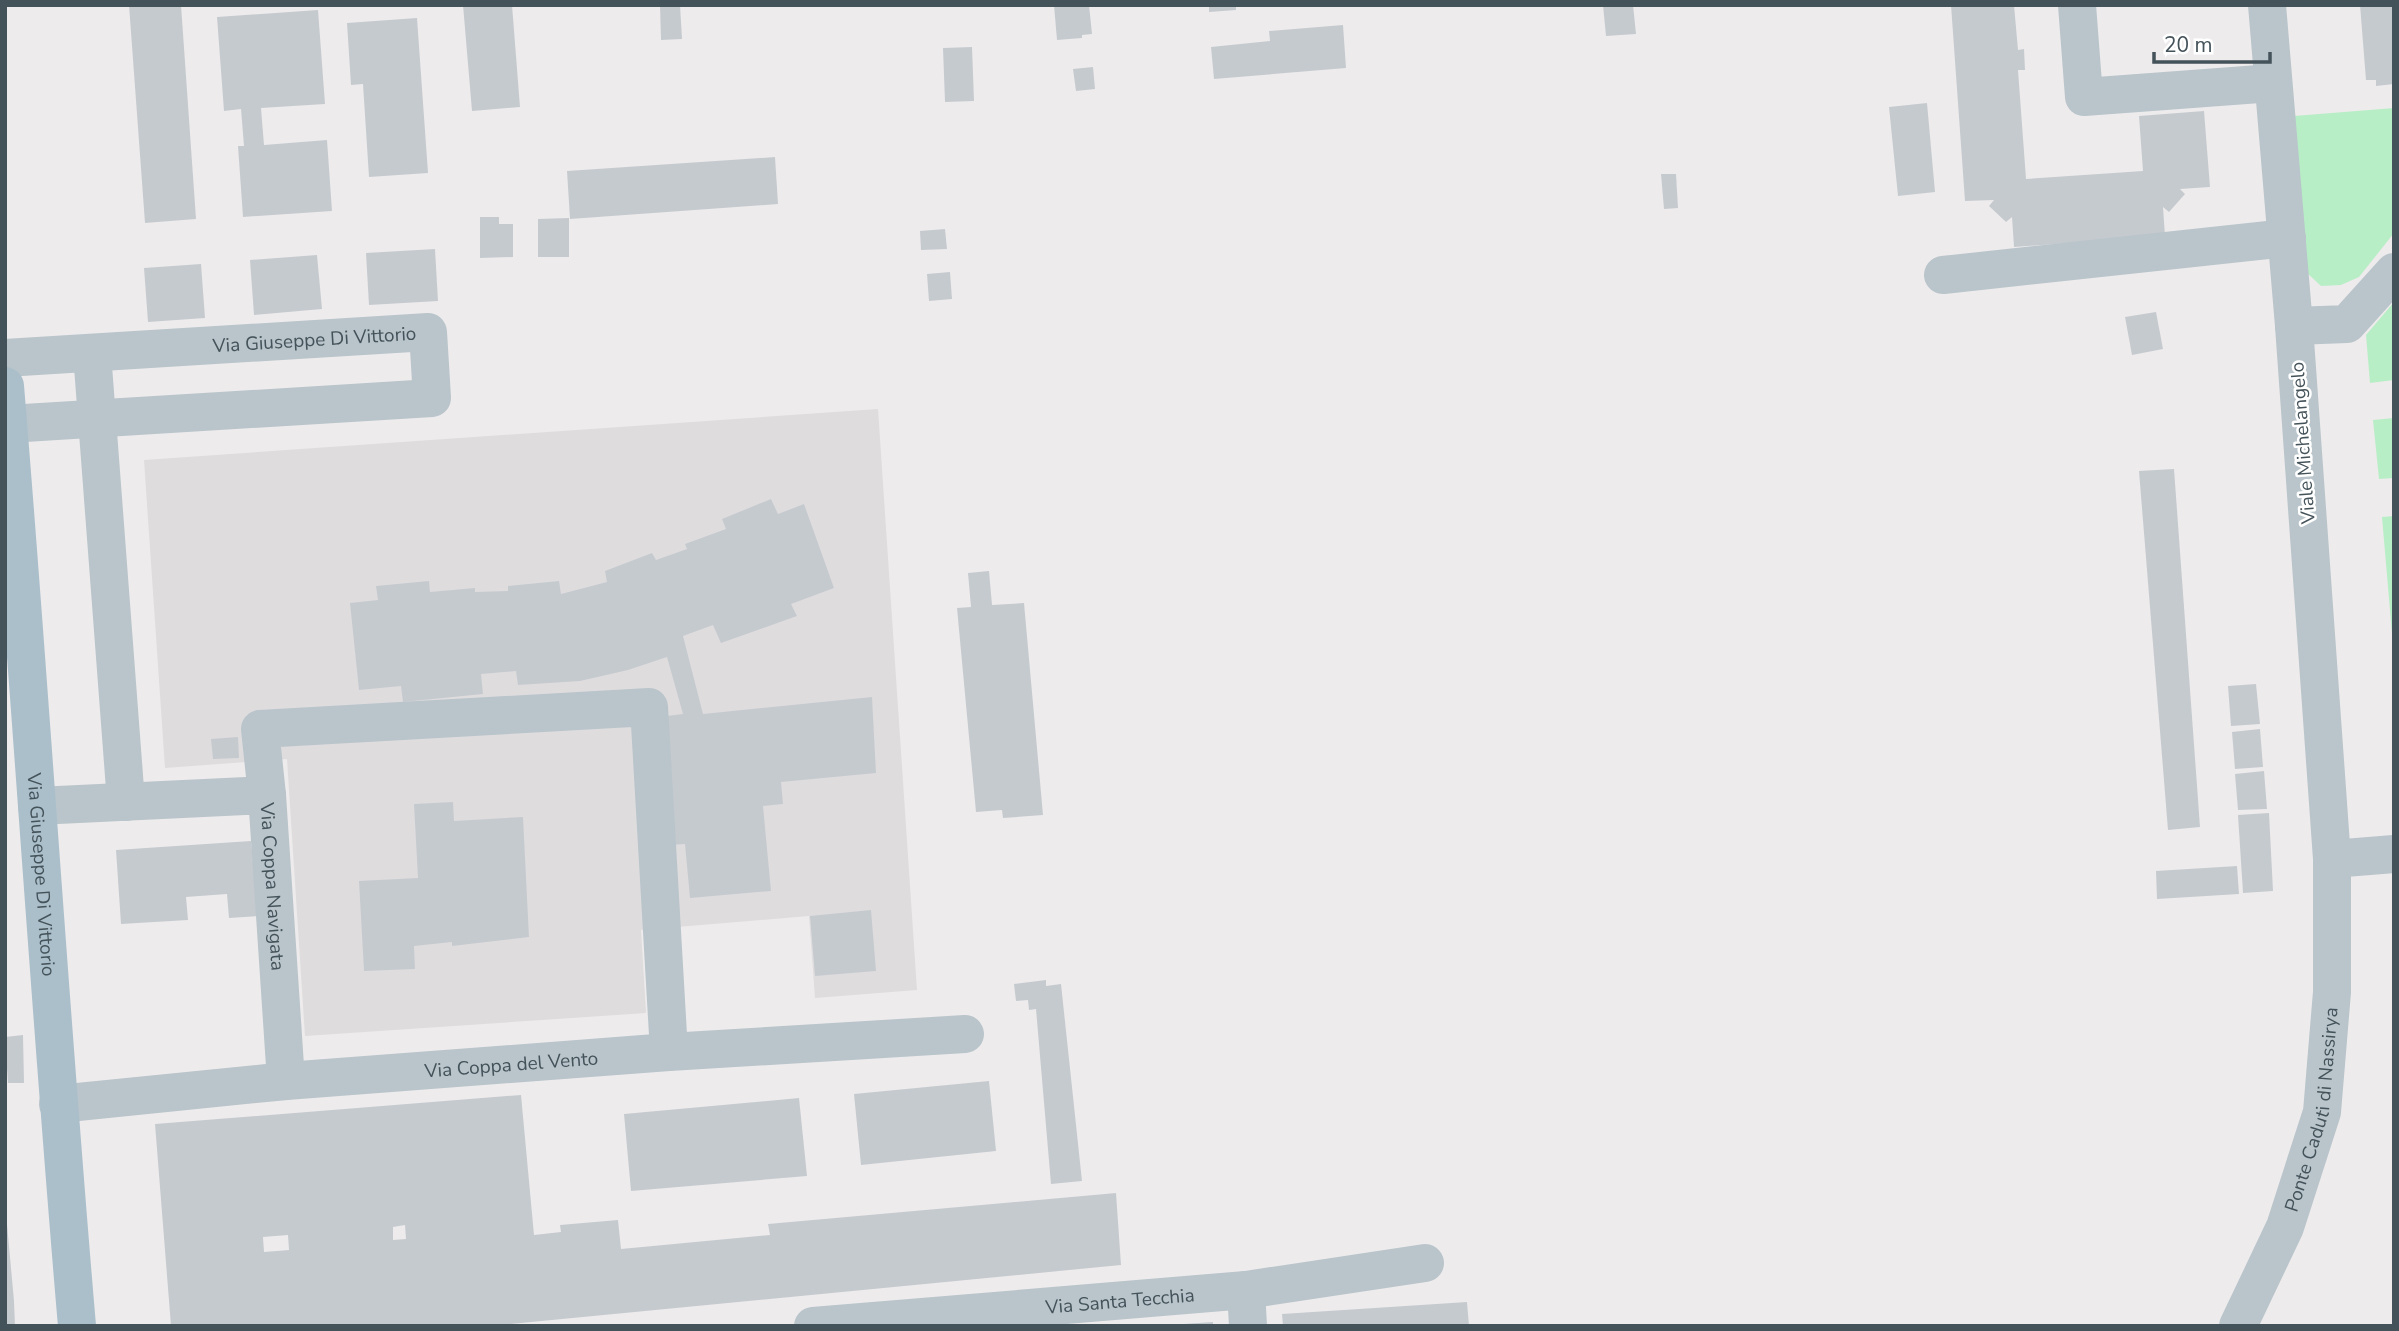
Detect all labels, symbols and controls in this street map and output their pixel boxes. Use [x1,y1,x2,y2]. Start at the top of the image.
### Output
scale bar [2154,21,2270,65]
text: 20 m [2164,31,2213,59]
street label: Via Giuseppe Di Vittorio [211,321,417,359]
street label: Viale Michelangelo [2284,361,2322,526]
street label: Via Giuseppe Di Vittorio [21,771,61,977]
street label: Via Coppa Navigata [253,801,291,972]
street label: Ponte Caduti di Nassirya [2279,1006,2345,1215]
street label: Via Coppa del Vento [423,1045,599,1085]
street label: Via Santa Tecchia [1043,1282,1196,1321]

